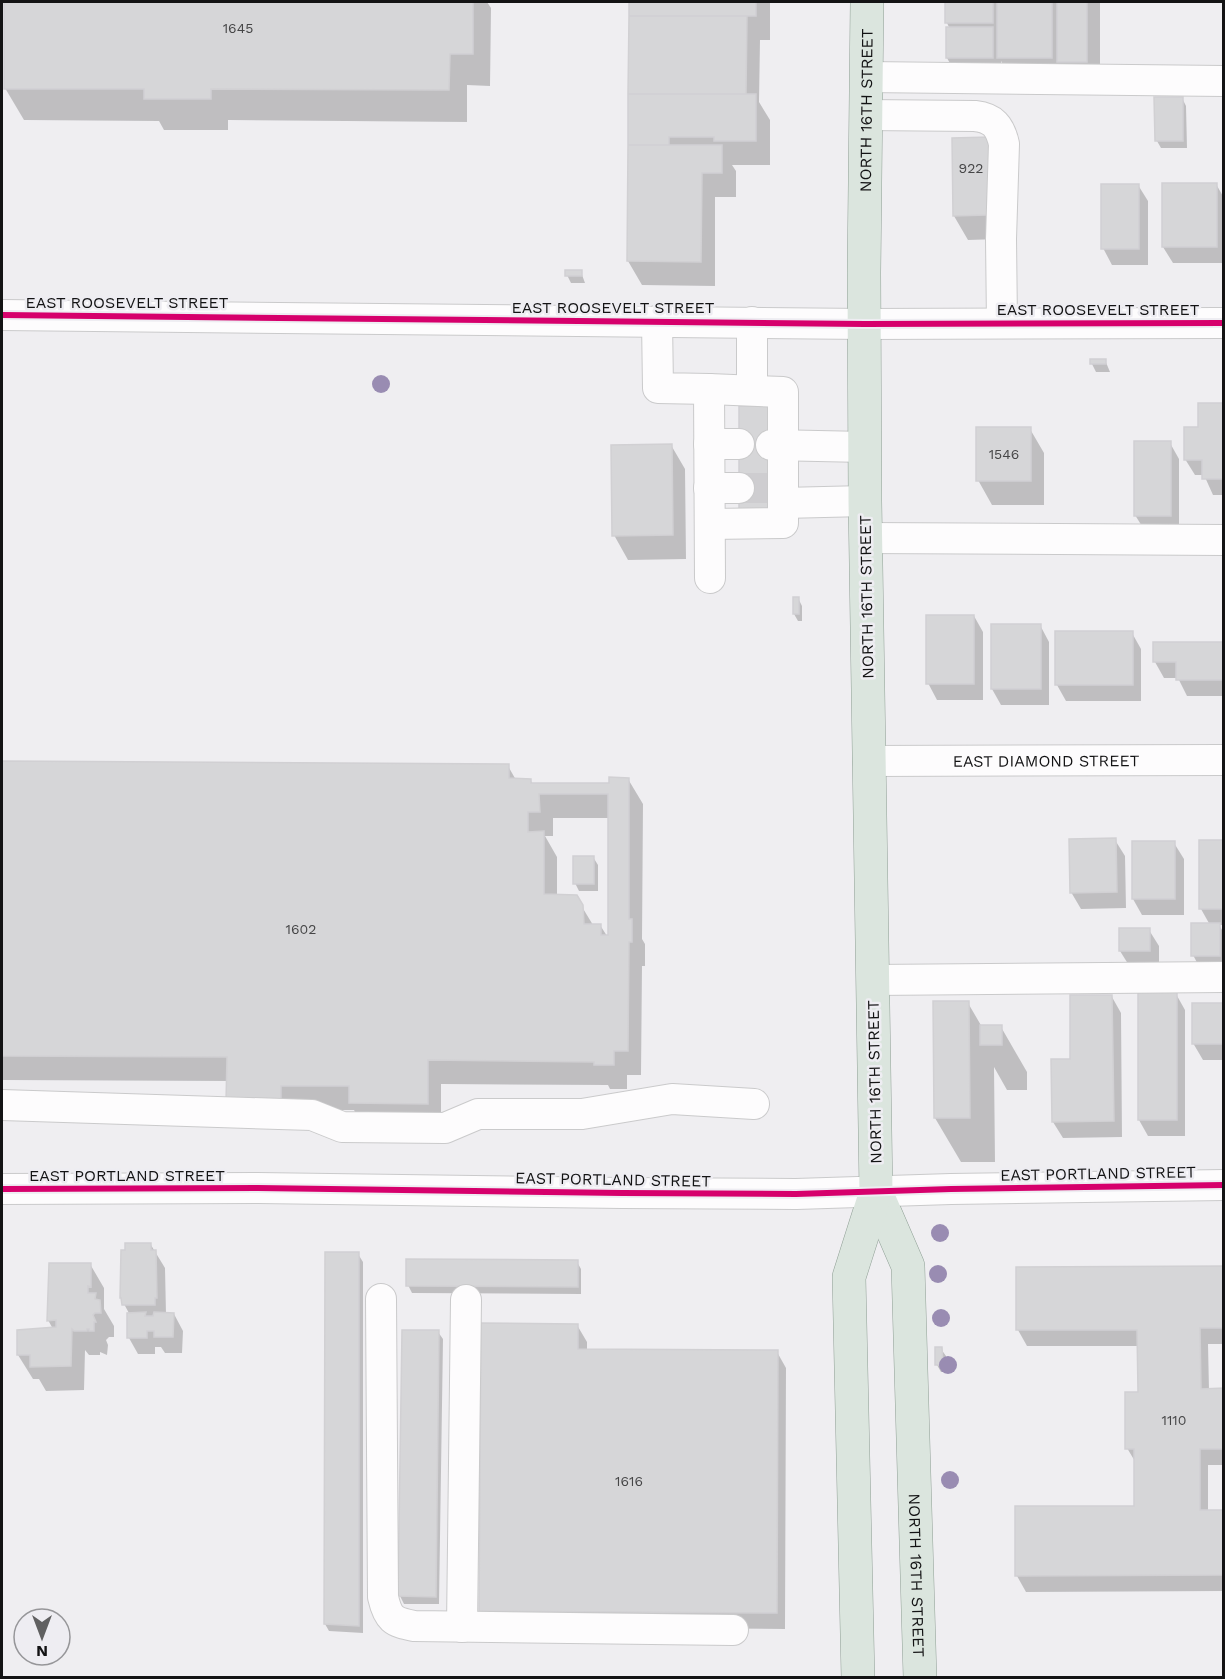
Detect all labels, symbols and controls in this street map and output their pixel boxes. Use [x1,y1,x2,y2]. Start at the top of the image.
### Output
house number: 1645 [223,20,253,36]
street label: NORTH 16TH STREET [856,28,877,192]
house number: 922 [959,160,983,176]
street label: EAST ROOSEVELT STREET [26,293,229,312]
street label: EAST ROOSEVELT STREET [512,298,715,317]
street label: EAST ROOSEVELT STREET [997,300,1200,319]
house number: 1546 [989,446,1019,462]
street label: NORTH 16TH STREET [856,515,877,679]
street label: EAST DIAMOND STREET [953,751,1140,771]
house number: 1602 [286,921,316,937]
street label: NORTH 16TH STREET [864,1000,885,1164]
street label: EAST PORTLAND STREET [1000,1162,1196,1185]
street label: EAST PORTLAND STREET [29,1166,225,1185]
street label: EAST PORTLAND STREET [515,1168,711,1191]
house number: 1110 [1161,1412,1187,1428]
house number: 1616 [615,1473,643,1489]
street label: NORTH 16TH STREET [905,1493,928,1658]
north arrow [12,1607,72,1667]
text: N [36,1642,48,1661]

